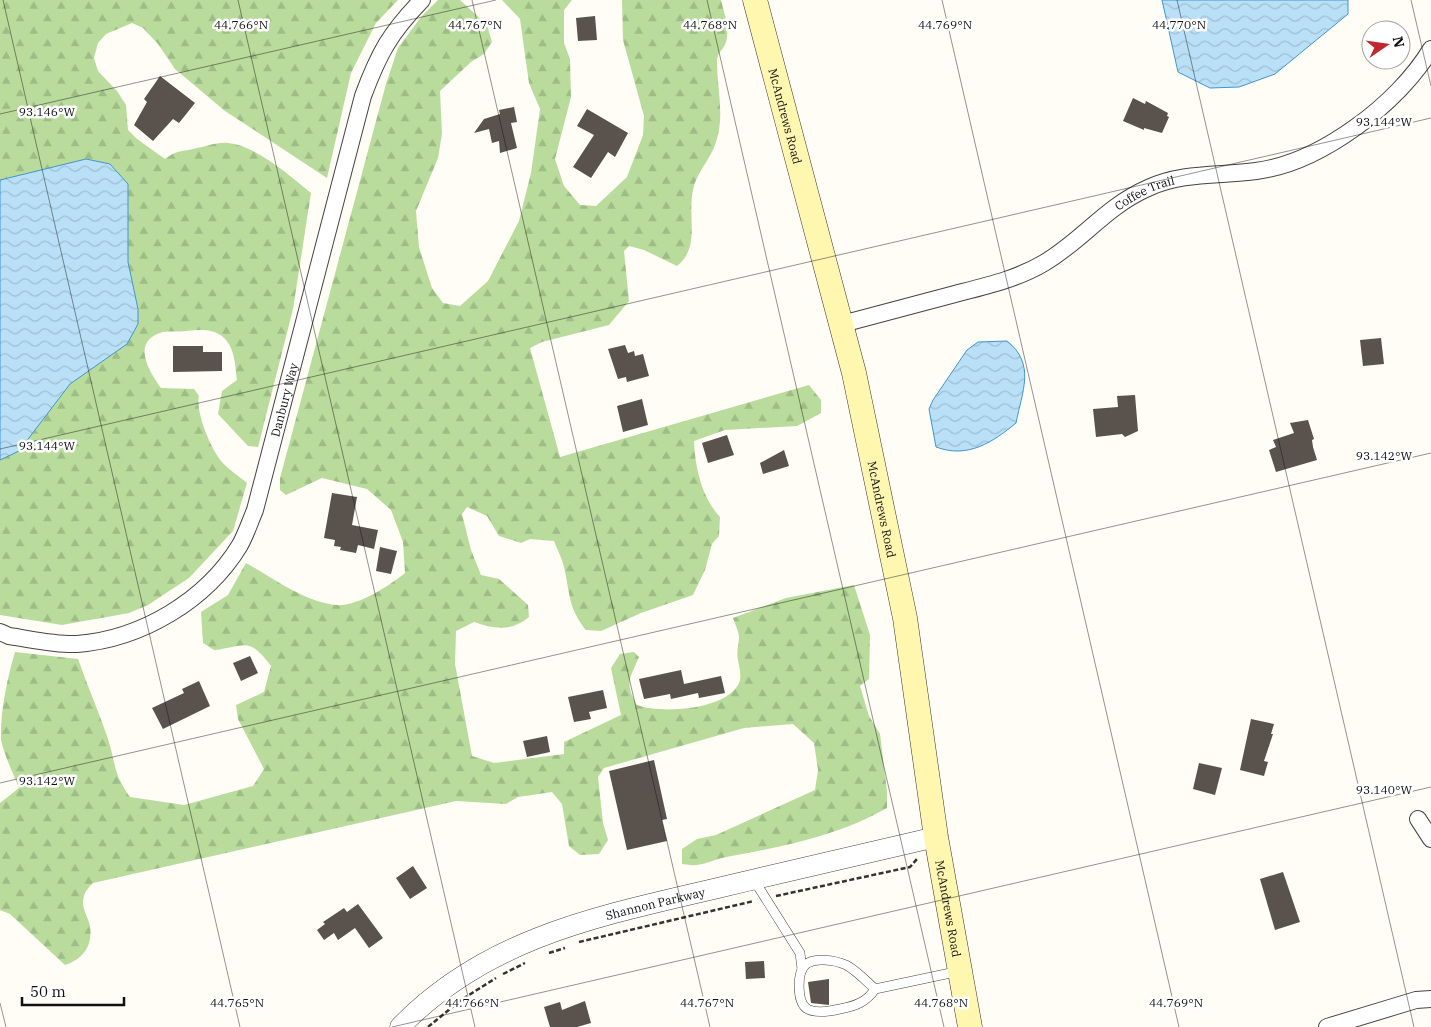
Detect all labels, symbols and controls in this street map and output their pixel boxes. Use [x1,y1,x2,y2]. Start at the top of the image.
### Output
text: 44.766°N [214,17,268,32]
text: 44.767°N [448,17,502,32]
text: 44.768°N [683,17,737,32]
text: 44.769°N [918,17,972,32]
text: 44.770°N [1152,17,1206,32]
north arrow [1361,20,1411,70]
text: N [1389,35,1409,49]
street label: McAndrews Road [766,67,806,165]
text: 93.146°W [19,104,76,119]
text: 93.144°W [1356,114,1413,129]
street label: Coffee Trail [1111,172,1176,213]
street label: Danbury Way [267,360,301,438]
text: 93.144°W [19,438,76,453]
text: 93.142°W [1356,448,1413,463]
street label: McAndrews Road [865,459,900,559]
text: 93.142°W [19,773,76,788]
text: 93.140°W [1356,782,1413,797]
street label: McAndrews Road [933,859,965,958]
street label: Shannon Parkway [604,884,707,923]
scale bar [22,974,125,1006]
text: 50 m [30,982,66,1001]
text: 44.765°N [210,995,264,1010]
text: 44.766°N [445,995,499,1010]
text: 44.767°N [680,995,734,1010]
text: 44.768°N [914,995,968,1010]
text: 44.769°N [1149,995,1203,1010]

